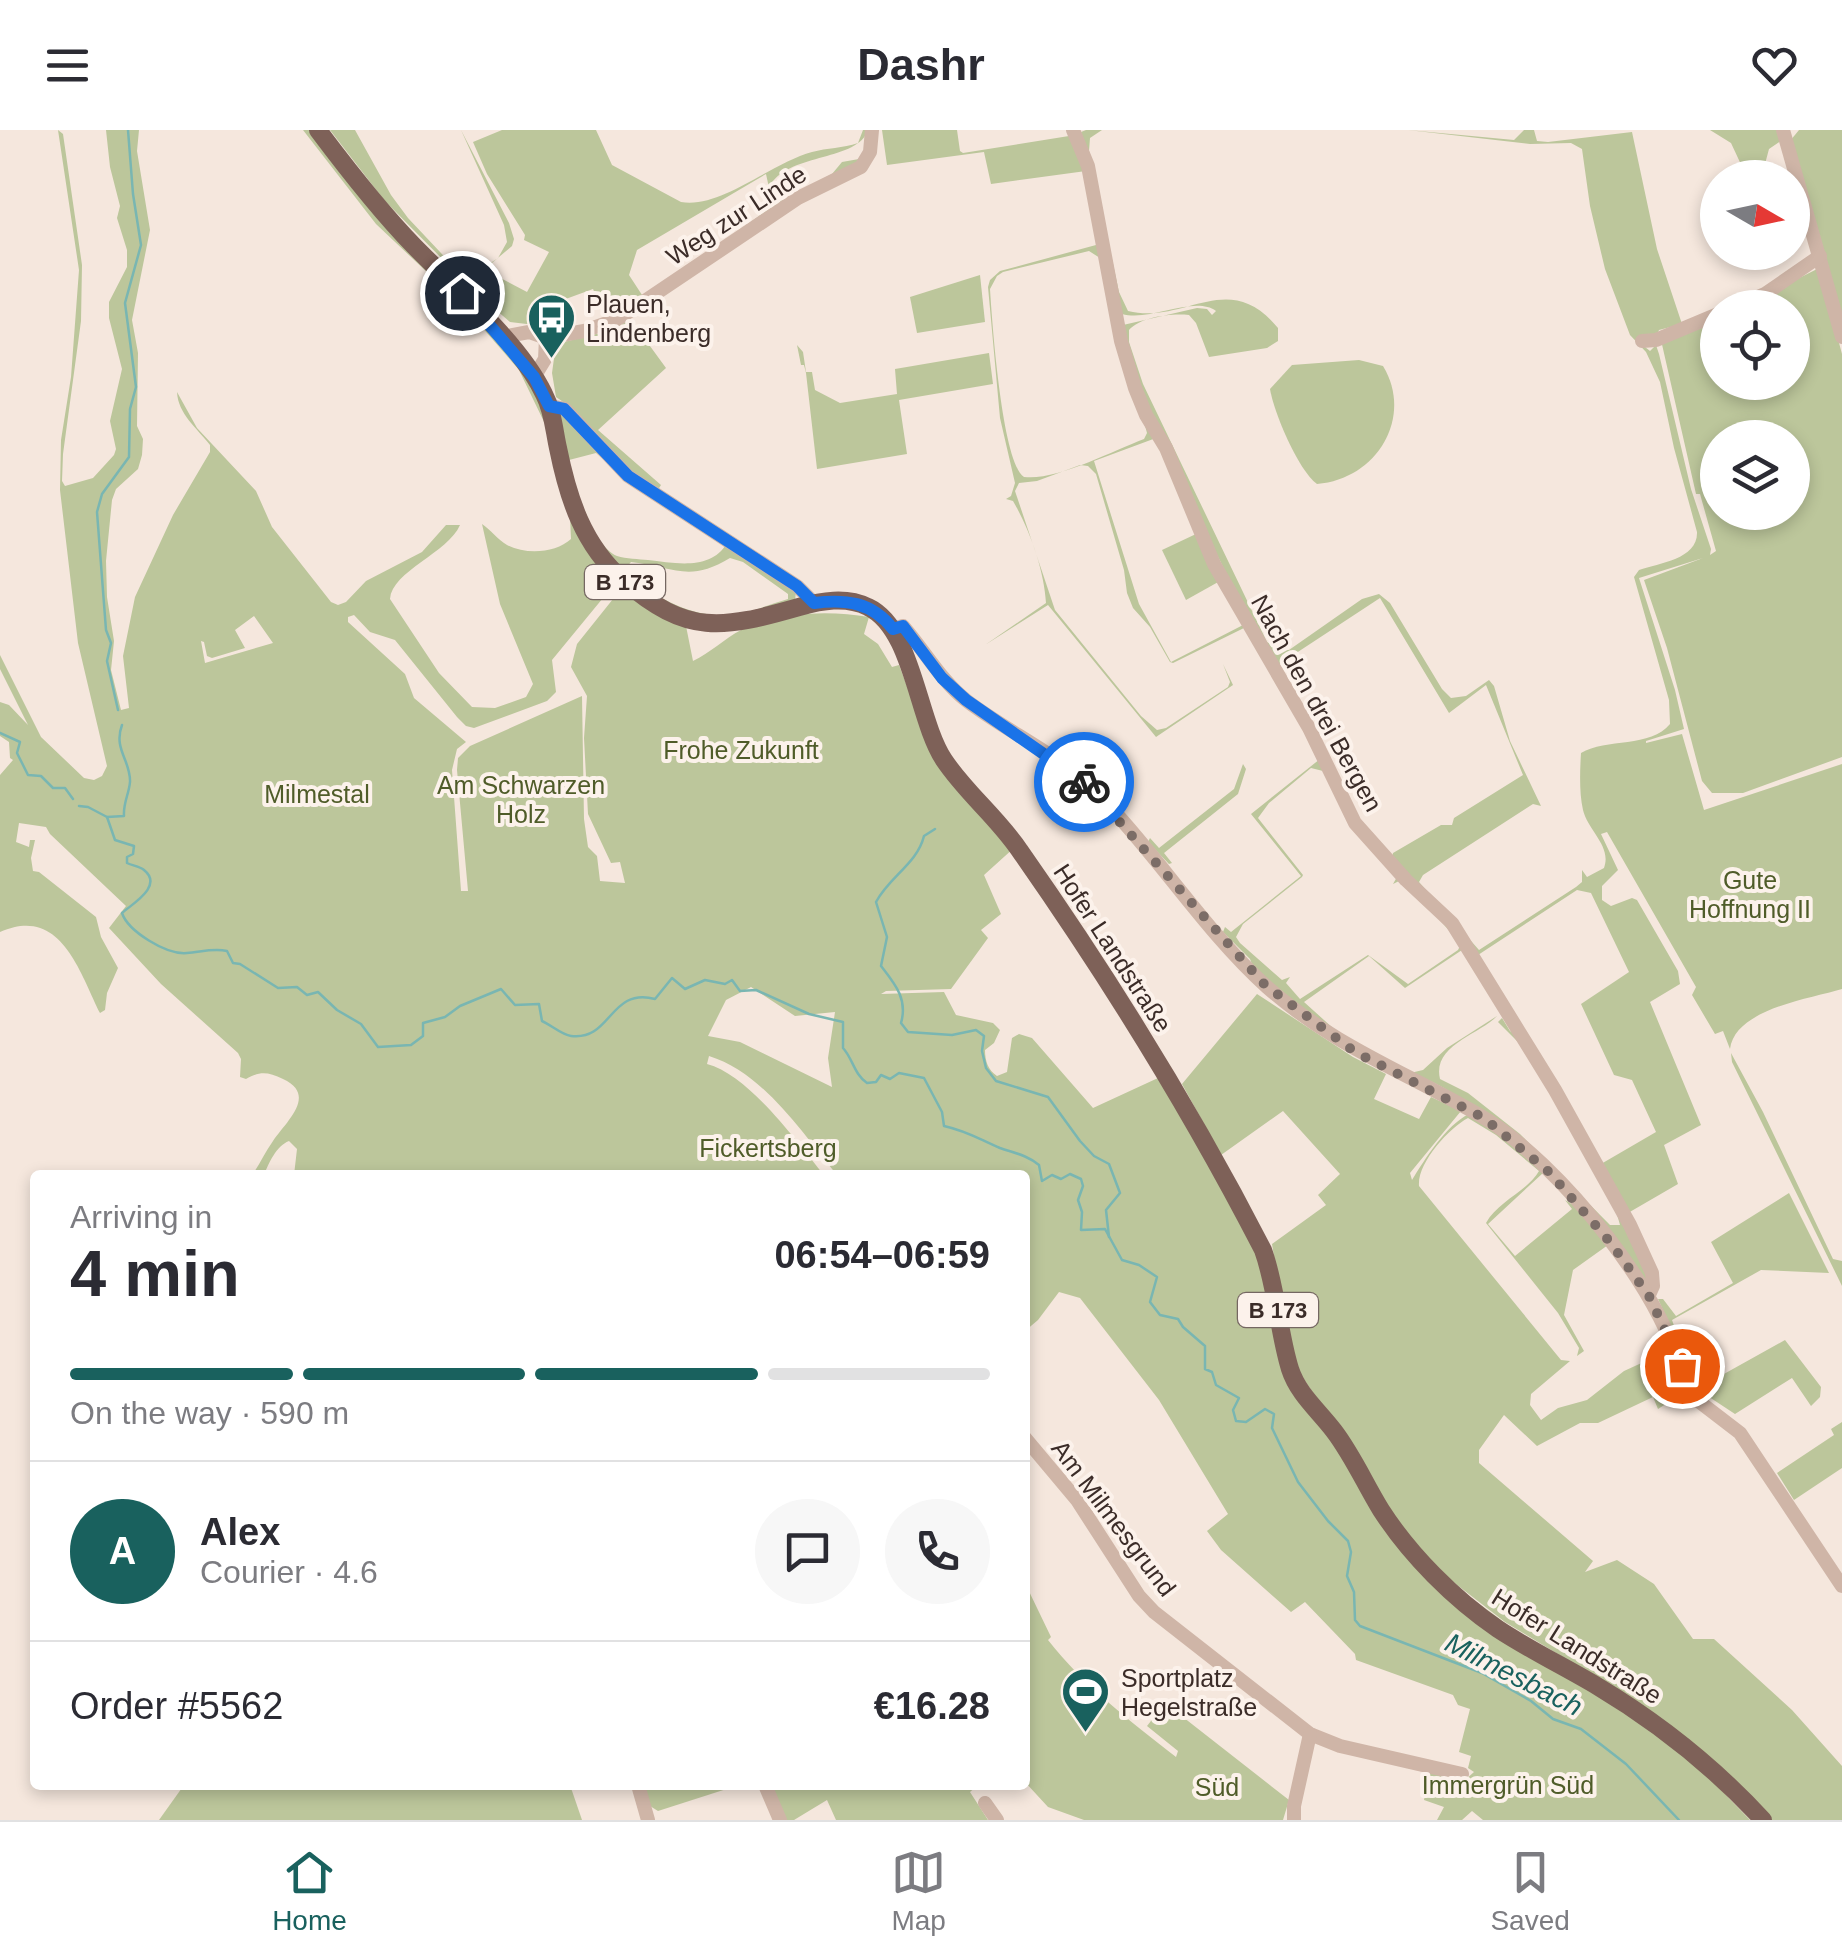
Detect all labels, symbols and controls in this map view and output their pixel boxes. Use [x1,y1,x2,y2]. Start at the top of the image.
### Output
icon: menu [40,38,95,93]
icon: heart [1747,38,1802,93]
text: Dashr [857,39,985,90]
street label: Weg zur Linde [661,159,811,271]
north arrow [1700,160,1810,270]
map controls [1700,160,1810,530]
pin [420,251,505,336]
icon: home [435,266,490,321]
place label: Plauen, Lindenberg [586,290,711,347]
button: locate [1700,290,1810,400]
bus stop icon: Plauen, Lindenberg [525,292,577,360]
button: layers [1700,420,1810,530]
road number: B 173 [585,565,665,599]
street label: Nach den drei Bergen [1246,590,1388,816]
courier [1034,732,1134,832]
park label: Frohe Zukunft [663,736,819,764]
icon: bike [1057,755,1112,810]
park label: Am Schwarzen Holz [437,771,605,828]
park label: Milmestal [264,780,370,808]
street label: Hofer Landstraße [1048,859,1178,1037]
park label: Gute Hoffnung II [1689,866,1811,923]
park label: Fickertsberg [699,1134,837,1162]
text: Arriving in [70,1199,212,1235]
text: 06:54–06:59 [774,1234,990,1276]
text: 4 min [70,1237,240,1310]
road number: B 173 [1238,1293,1318,1327]
pin [1640,1324,1725,1409]
icon: bag [1655,1339,1710,1394]
text: On the way · 590 m [70,1395,349,1431]
street label: Am Milmesgrund [1046,1435,1182,1601]
button: chat [755,1499,860,1604]
button: phone [885,1499,990,1604]
text: Alex [200,1511,280,1553]
text: A [109,1530,136,1572]
text: Courier · 4.6 [200,1554,378,1590]
street label: Hofer Landstraße [1487,1583,1667,1709]
water label: Milmesbach [1440,1627,1587,1722]
place label: Sportplatz Hegelstraße [1121,1664,1257,1721]
sports icon: Sportplatz Hegelstraße [1060,1666,1112,1734]
text: Order #5562 [70,1685,283,1727]
text: €16.28 [874,1685,990,1727]
park label: Immergrün Süd [1422,1771,1594,1799]
park label: Süd [1195,1773,1239,1801]
tab: Home [272,1845,347,1937]
tab: Map [891,1845,946,1937]
tab: Saved [1490,1845,1570,1937]

